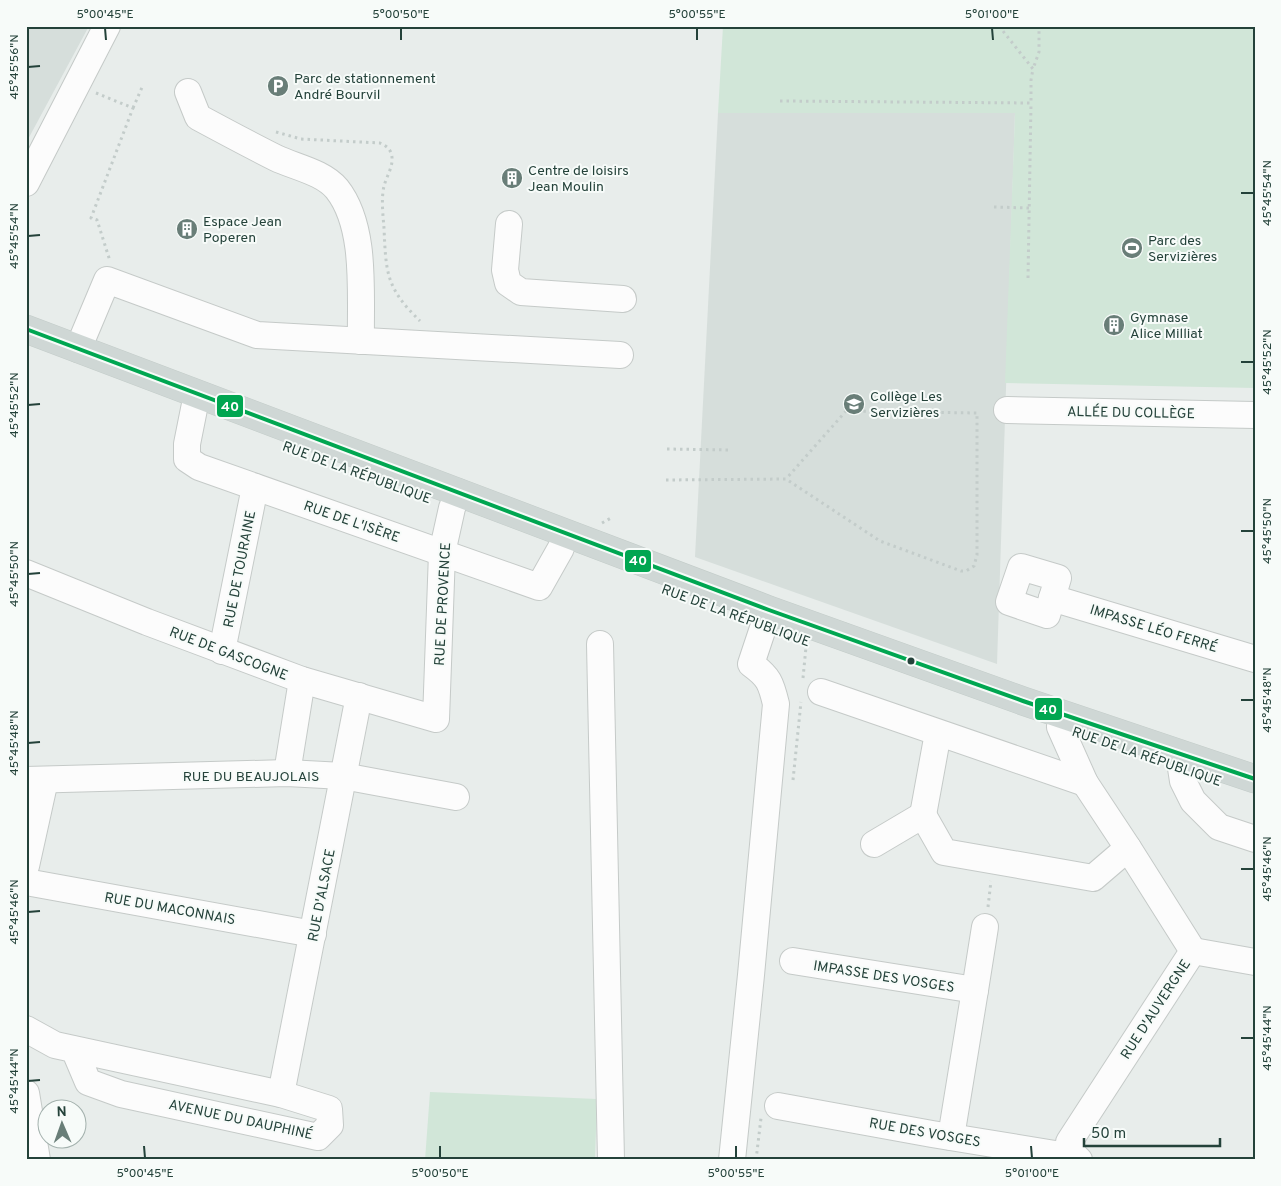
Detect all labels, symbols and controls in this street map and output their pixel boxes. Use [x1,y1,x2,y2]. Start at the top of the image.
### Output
text: 5°00'45"E [76,7,134,23]
text: 5°00'50"E [372,7,430,23]
text: 5°00'55"E [668,7,726,23]
text: 5°01'00"E [965,7,1019,23]
text: 45°45'56"N [7,34,23,100]
place label: Parc de stationnement André Bourvil [294,71,436,104]
parking icon: Parc de stationnement André Bourvil [266,74,290,98]
text: 45°45'54"N [1260,160,1276,226]
place label: Centre de loisirs Jean Moulin [528,163,629,196]
building icon: Centre de loisirs Jean Moulin [500,166,524,190]
text: 45°45'54"N [7,203,23,269]
place label: Espace Jean Poperen [203,214,282,247]
building icon: Espace Jean Poperen [175,217,199,241]
place label: Parc des Servizières [1148,233,1217,266]
sports icon: Parc des Servizières [1120,236,1144,260]
place label: Gymnase Alice Milliat [1130,310,1203,343]
building icon: Gymnase Alice Milliat [1102,313,1126,337]
text: 45°45'52"N [1260,329,1276,395]
text: 45°45'52"N [7,372,23,438]
place label: Collège Les Servizières [870,389,942,422]
school or university icon: Collège Les Servizières [842,392,866,416]
line badge: 40 [216,394,244,418]
text: 40 [221,399,239,416]
street label: ALLÉE DU COLLÈGE [1067,403,1195,423]
street label: RUE DE LA RÉPUBLIQUE [280,438,434,508]
street label: RUE DE L'ISÈRE [301,497,402,547]
text: 45°45'50"N [1260,498,1276,564]
street label: RUE DE TOURAINE [221,509,260,629]
text: 45°45'50"N [7,541,23,607]
street label: RUE DE PROVENCE [432,542,455,666]
line badge: 40 [624,549,652,573]
text: 40 [629,553,647,570]
street label: RUE DE LA RÉPUBLIQUE [659,581,813,651]
street label: IMPASSE LÉO FERRÉ [1088,601,1220,657]
street label: RUE DE GASCOGNE [167,624,290,685]
unlabelled marker [906,656,916,666]
text: 45°45'48"N [1260,667,1276,733]
line badge: 40 [1034,697,1063,721]
text: 40 [1039,702,1057,719]
text: 45°45'48"N [7,710,23,776]
street label: RUE DE LA RÉPUBLIQUE [1069,723,1224,791]
street label: RUE DU BEAUJOLAIS [183,769,319,786]
text: 45°45'46"N [1260,836,1276,902]
street label: RUE D'ALSACE [305,847,340,943]
text: 45°45'46"N [7,879,23,945]
street label: RUE DU MACONNAIS [103,890,237,929]
street label: RUE D'AUVERGNE [1118,957,1195,1063]
street label: IMPASSE DES VOSGES [812,958,956,997]
text: 45°45'44"N [1260,1005,1276,1071]
text: 45°45'44"N [7,1048,23,1114]
street label: AVENUE DU DAUPHINÉ [167,1096,315,1144]
north arrow [38,1098,88,1148]
text: N [56,1104,67,1121]
street label: RUE DES VOSGES [868,1115,982,1152]
scale bar [1084,1116,1220,1148]
text: 50 m [1091,1125,1126,1144]
text: 5°00'45"E [116,1166,174,1182]
text: 5°00'50"E [411,1166,469,1182]
text: 5°00'55"E [707,1166,765,1182]
text: 5°01'00"E [1005,1166,1059,1182]

